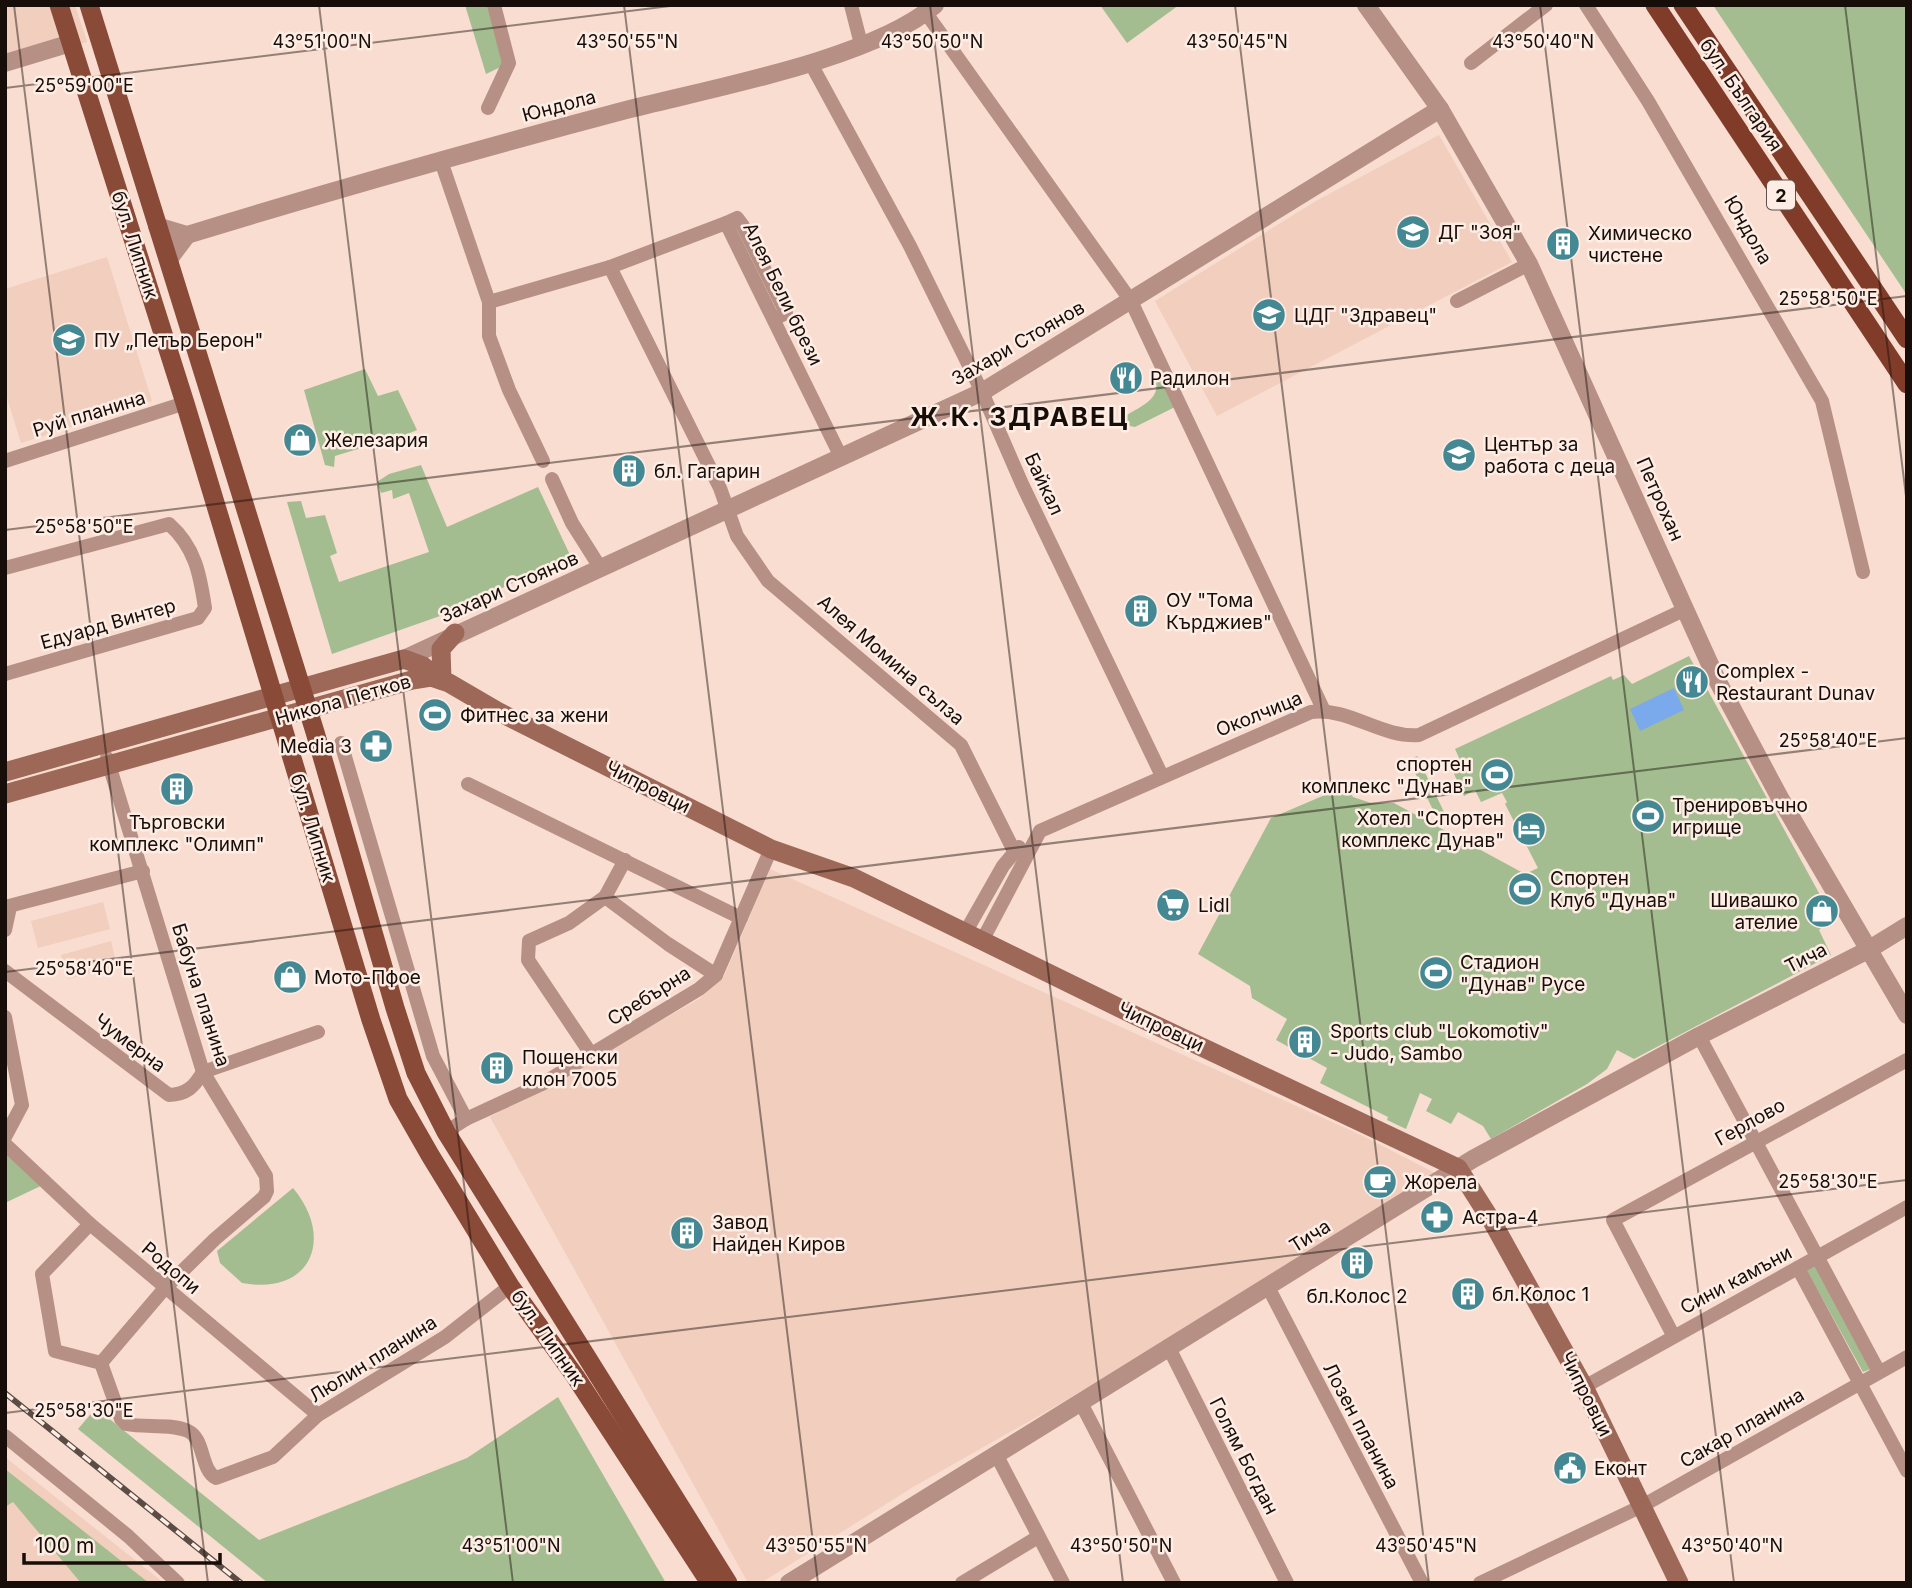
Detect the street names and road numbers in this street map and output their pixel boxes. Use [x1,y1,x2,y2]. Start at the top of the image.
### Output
street label: бул. България [1695,34,1787,156]
street label: Юндола [520,85,598,127]
road number: 2 [1767,180,1795,210]
street label: бул. Липник [107,188,163,303]
street label: Юндола [1719,192,1777,268]
street label: Алея Бели брези [738,219,828,369]
street label: Захари Стоянов [948,296,1088,390]
street label: Руй планина [30,386,148,442]
street label: Байкал [1020,449,1068,519]
street label: Петрохан [1631,454,1689,544]
street label: Захари Стоянов [436,546,582,628]
street label: Алея Момина сълза [813,590,969,730]
street label: Едуард Винтер [38,594,178,654]
street label: Никола Петков [273,670,413,730]
street label: Околчица [1213,686,1305,742]
street label: Чипровци [602,756,694,818]
street label: бул. Липник [286,771,341,886]
street label: Бабуна планина [167,920,235,1070]
street label: Тича [1781,938,1831,978]
street label: Сребърна [603,961,695,1031]
street label: Чипровци [1114,997,1208,1057]
street label: Чумерна [90,1009,170,1077]
street label: Герлово [1711,1093,1789,1151]
street label: Тича [1285,1215,1335,1257]
street label: Родопи [137,1237,205,1299]
street label: Сини камъни [1676,1241,1796,1319]
street label: бул. Липник [506,1285,590,1391]
street label: Люлин планина [305,1311,441,1407]
street label: Чипровци [1555,1348,1617,1440]
street label: Лозен планина [1318,1359,1404,1493]
street label: Сакар планина [1676,1383,1808,1473]
street label: Голям Богдан [1205,1394,1283,1518]

